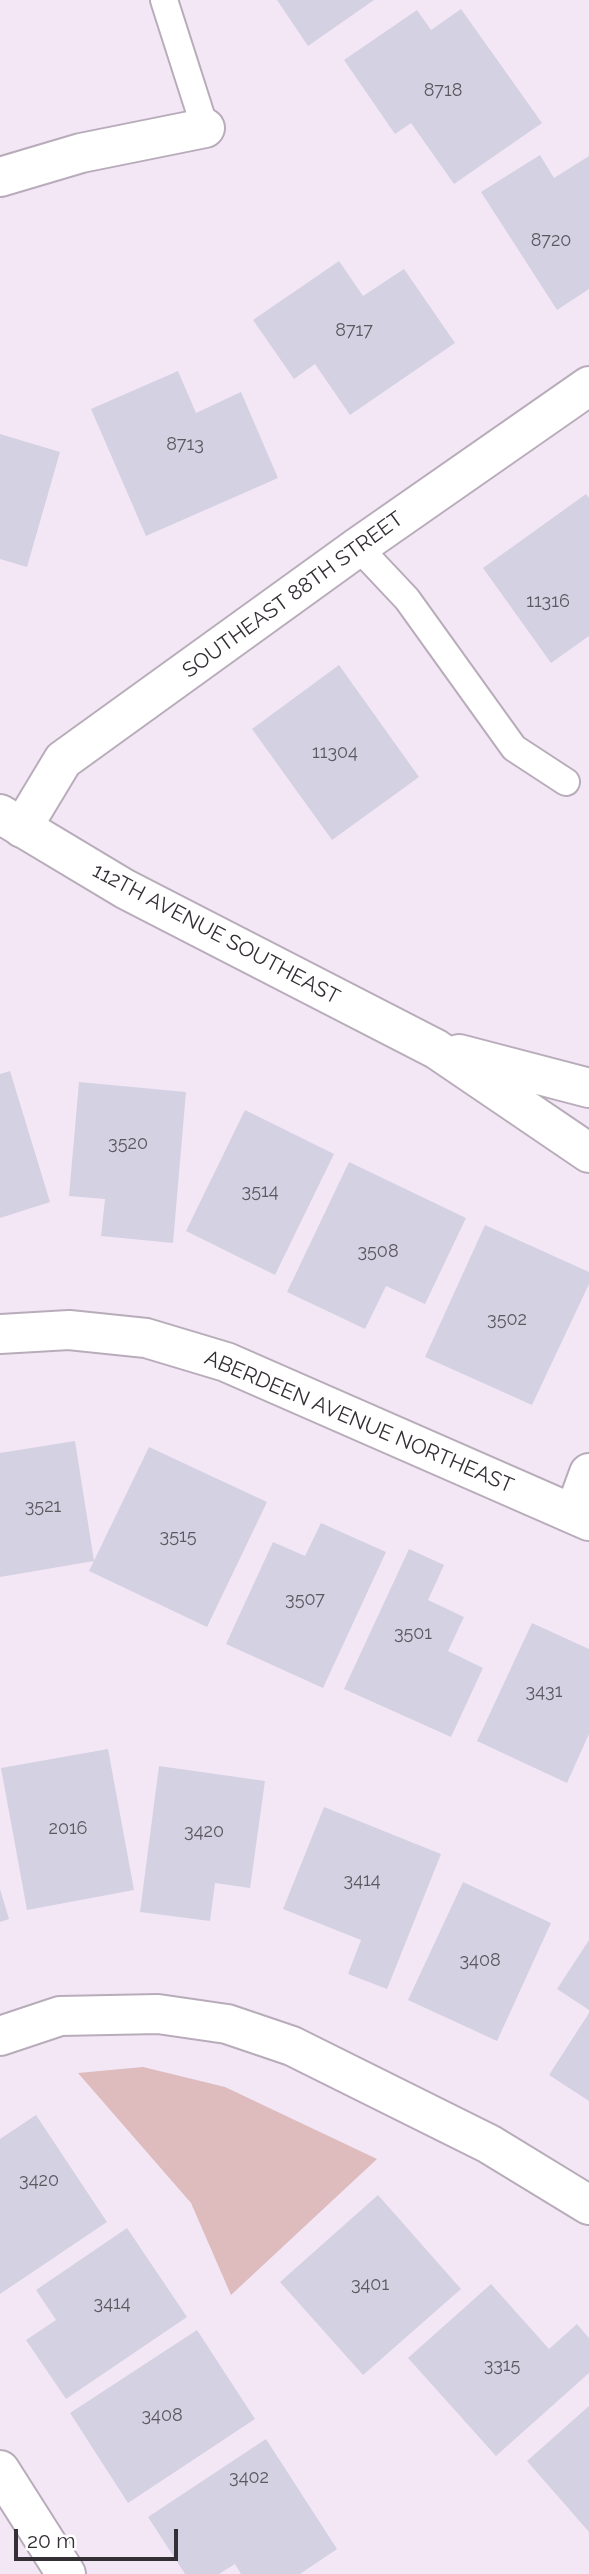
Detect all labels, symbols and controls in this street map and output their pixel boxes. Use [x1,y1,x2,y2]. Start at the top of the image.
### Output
house number: 8718 [424,80,462,102]
house number: 8720 [531,230,571,252]
house number: 8717 [335,320,373,342]
house number: 8713 [166,434,204,456]
street label: SOUTHEAST 88TH STREET [178,506,408,684]
house number: 11316 [526,591,570,613]
house number: 11304 [312,742,358,764]
street label: 112TH AVENUE SOUTHEAST [88,858,344,1010]
house number: 3520 [108,1133,148,1155]
house number: 3514 [242,1181,278,1203]
house number: 3508 [357,1241,399,1263]
house number: 3502 [487,1309,527,1331]
street label: ABERDEEN AVENUE NORTHEAST [201,1345,517,1499]
house number: 3521 [25,1496,61,1518]
house number: 3515 [160,1526,196,1548]
house number: 3507 [285,1589,325,1611]
house number: 3501 [394,1623,432,1645]
house number: 3431 [526,1681,562,1703]
house number: 2016 [49,1818,87,1840]
house number: 3420 [184,1821,224,1843]
house number: 3414 [344,1870,380,1892]
house number: 3408 [459,1950,501,1972]
house number: 3420 [19,2170,59,2192]
house number: 3401 [351,2274,389,2296]
house number: 3414 [94,2293,130,2315]
house number: 3315 [484,2355,520,2377]
house number: 3408 [141,2405,183,2427]
house number: 3402 [229,2467,269,2489]
scale bar [18,2514,182,2558]
text: 20 m [27,2528,75,2553]

